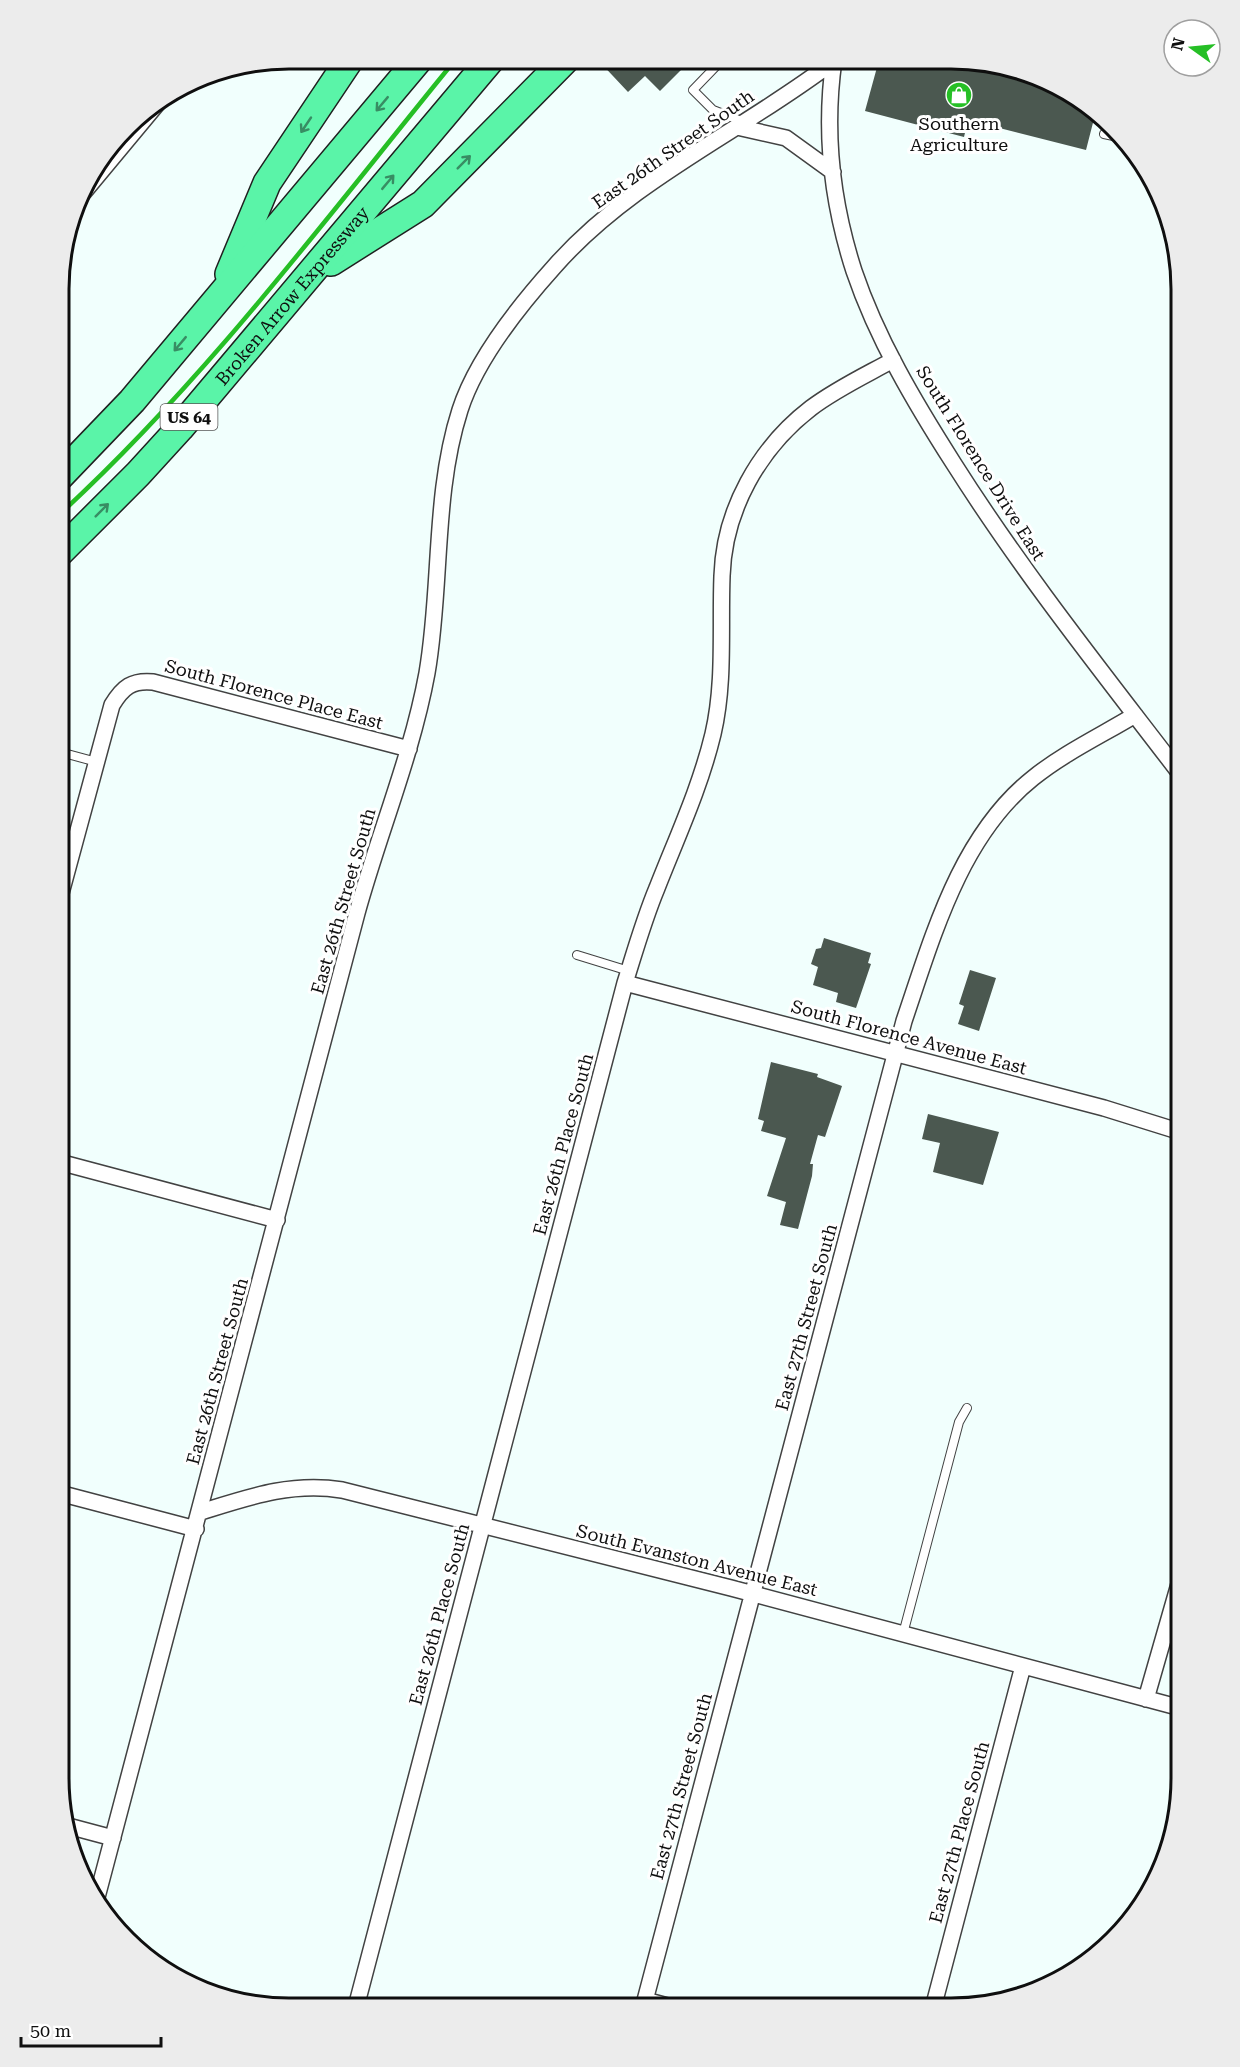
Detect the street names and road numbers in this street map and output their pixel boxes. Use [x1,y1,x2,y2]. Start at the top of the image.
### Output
street label: East 26th Street South [588,85,758,213]
street label: Broken Arrow Expressway [211,202,373,389]
street label: South Florence Drive East [912,362,1050,564]
road number: US 64 [160,404,218,430]
street label: South Florence Place East [163,655,386,733]
street label: East 26th Street South [306,805,380,996]
street label: South Florence Avenue East [789,995,1029,1079]
street label: East 26th Place South [529,1050,597,1237]
street label: East 27th Street South [771,1221,841,1413]
street label: East 26th Street South [182,1275,252,1467]
street label: East 26th Place South [405,1520,473,1707]
street label: South Evanston Avenue East [574,1520,820,1600]
street label: East 27th Street South [646,1690,716,1882]
street label: East 27th Place South [925,1738,993,1925]

